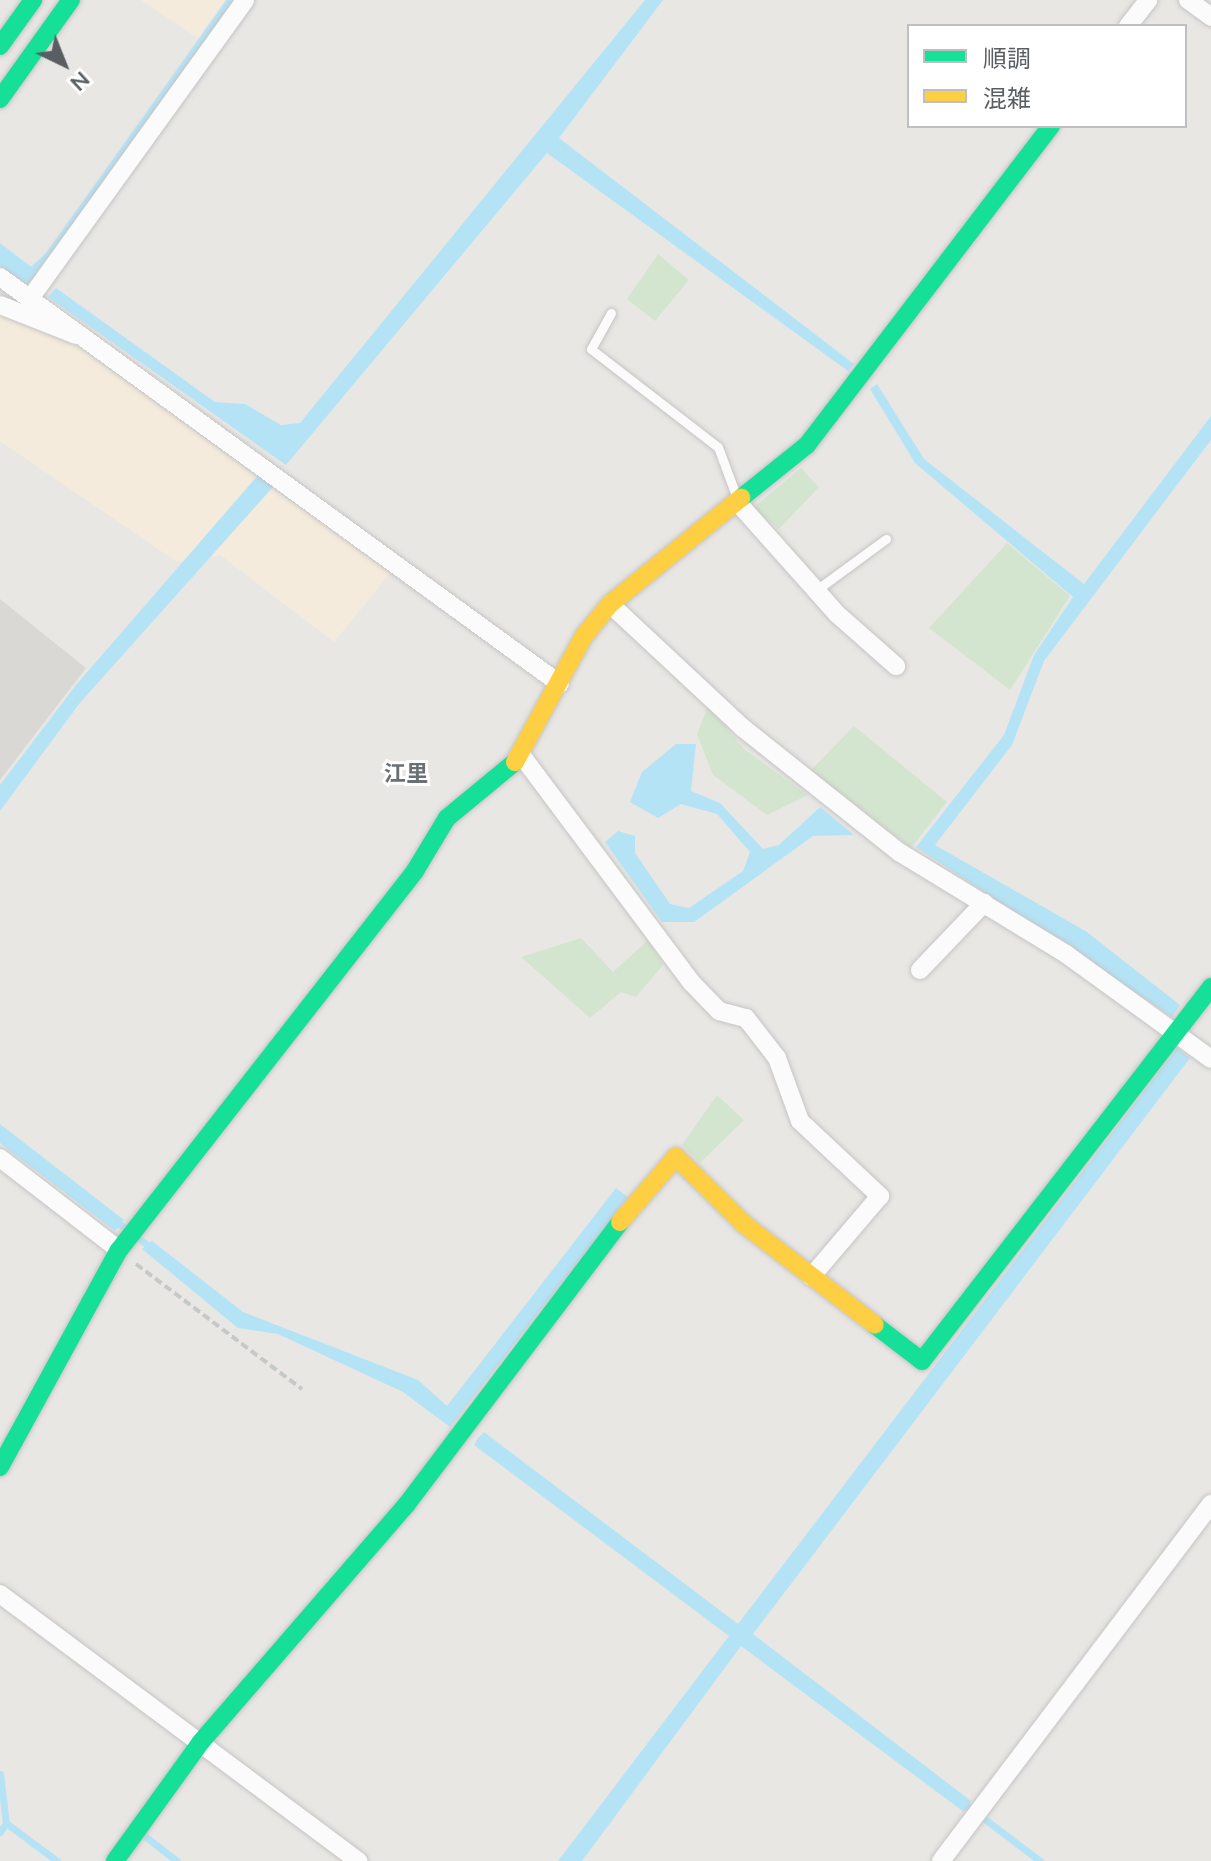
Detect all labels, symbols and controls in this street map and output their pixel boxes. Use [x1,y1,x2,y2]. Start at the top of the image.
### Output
north arrow [24,24,104,104]
legend [907,24,1187,128]
text: 順調 [983,43,1031,73]
text: N [65,66,96,97]
text: 混雑 [983,83,1031,113]
district label: 江里 [384,761,428,787]

